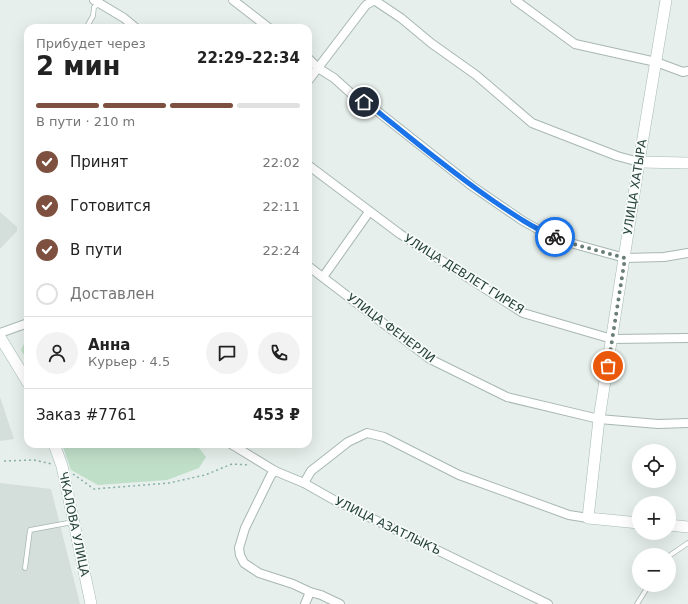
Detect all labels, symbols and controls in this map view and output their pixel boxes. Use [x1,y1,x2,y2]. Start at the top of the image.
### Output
text: Прибудет через [36,36,146,51]
text: 22:29–22:34 [197,49,300,67]
text: 2 мин [36,51,121,81]
pin [347,85,381,119]
icon: home [353,91,375,113]
text: В пути · 210 m [36,114,135,129]
street label: УЛИЦА ХАТЫРА [621,137,650,236]
icon: check [36,151,58,173]
text: Принят [70,153,128,171]
text: 22:02 [263,155,300,170]
icon: check [36,195,58,217]
text: Готовится [70,197,151,215]
text: 22:11 [263,199,300,214]
courier [535,217,575,257]
icon: bike [544,226,566,248]
street label: УЛИЦА ДЕВЛЕТ ГИРЕЯ [401,231,527,317]
icon: check [36,239,58,261]
text: В пути [70,241,122,259]
text: 22:24 [263,243,300,258]
text: Доставлен [70,285,155,303]
street label: УЛИЦА ФЕНЕРЛИ [344,290,438,366]
button: person [36,332,78,374]
button: chat [206,332,248,374]
button: phone [258,332,300,374]
text: Анна [88,336,130,354]
pin [591,349,625,383]
text: Курьер · 4.5 [88,354,170,369]
icon: bag [597,355,619,377]
text: Заказ #7761 [36,406,137,424]
text: 453 ₽ [253,406,300,424]
map controls [632,444,676,592]
button: locate [632,444,676,488]
street label: ЧКАЛОВА УЛИЦА [56,470,92,578]
street label: УЛИЦА АЗАТЛЫКЪ [333,494,443,558]
button: + [632,496,676,540]
button: − [632,548,676,592]

